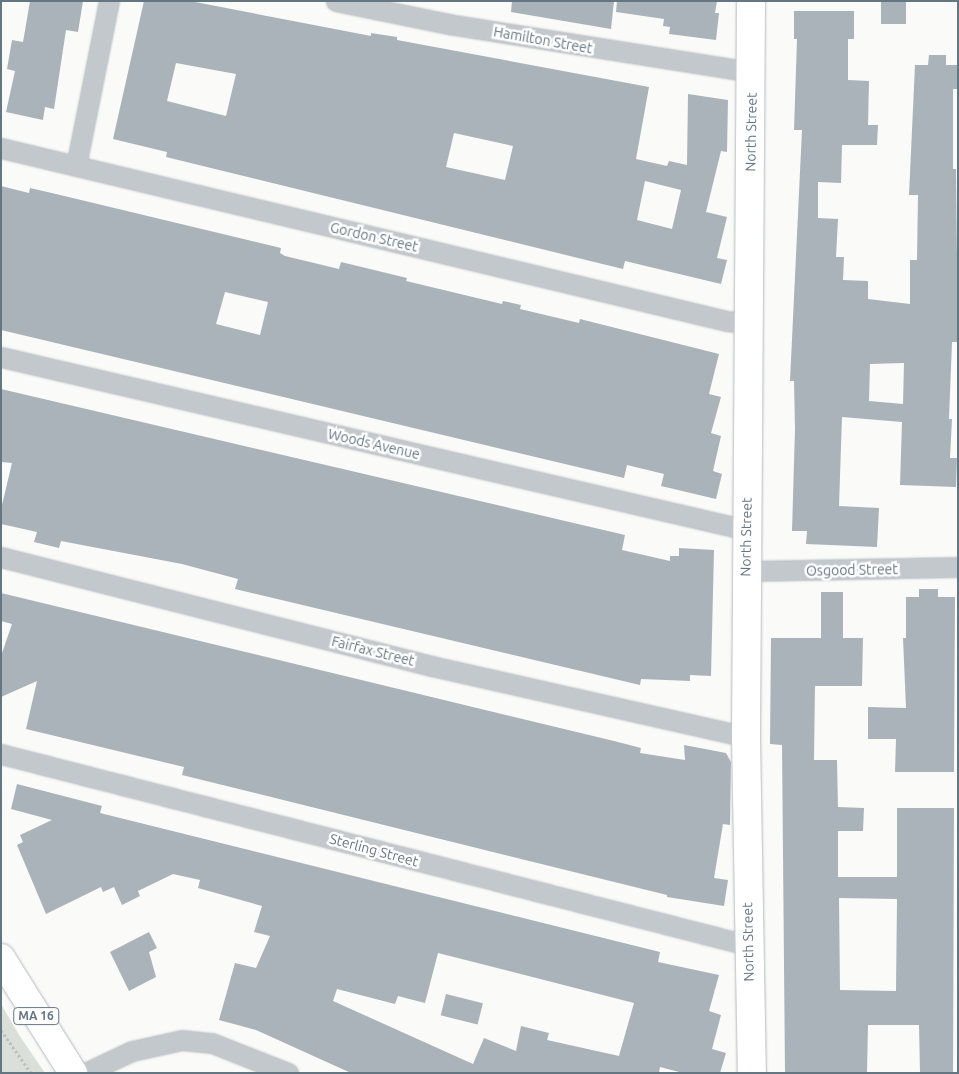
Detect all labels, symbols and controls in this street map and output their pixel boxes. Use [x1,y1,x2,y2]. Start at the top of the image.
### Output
street label: Hamilton Street [492,23,594,57]
street label: North Street [742,92,760,172]
street label: Gordon Street [329,219,419,255]
street label: Woods Avenue [326,425,422,463]
street label: North Street [737,497,755,577]
street label: Osgood Street [806,561,898,579]
street label: Fairfax Street [330,633,416,669]
street label: Sterling Street [328,830,420,870]
street label: North Street [739,902,757,982]
road number: MA 16 [12,1006,60,1026]

